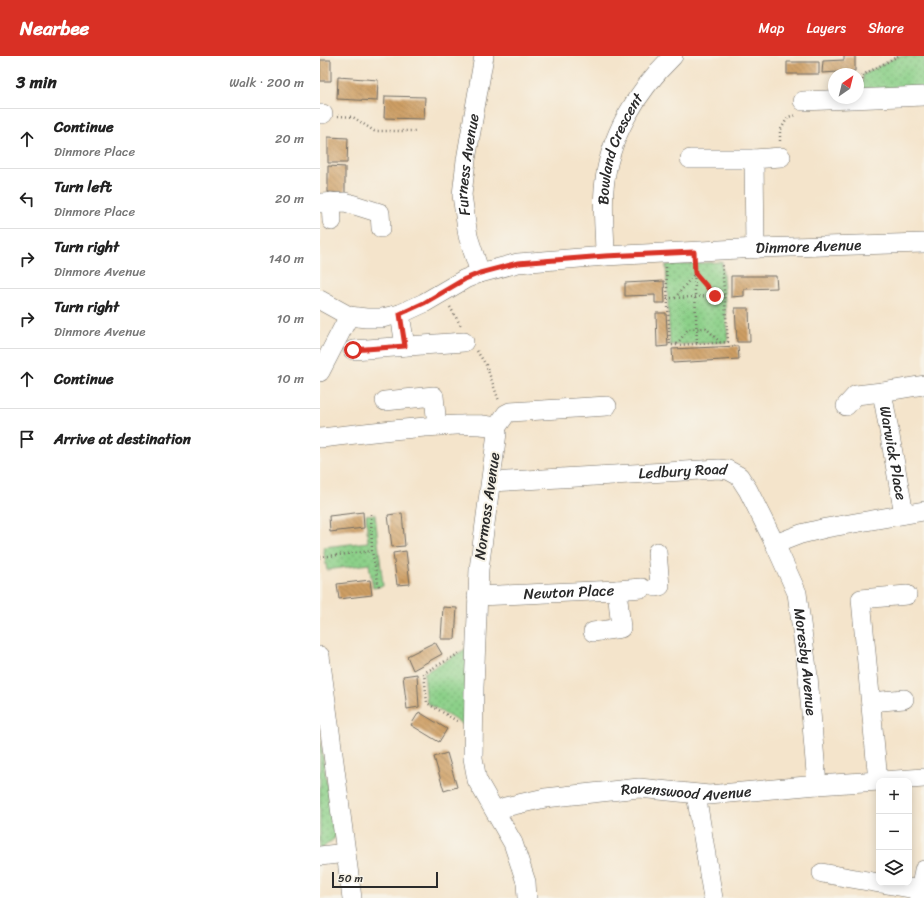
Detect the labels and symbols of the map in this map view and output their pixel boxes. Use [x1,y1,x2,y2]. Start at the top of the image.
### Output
north arrow [828,68,864,104]
street label: Bowland Crescent [590,87,651,205]
street label: Furness Avenue [449,111,487,218]
street label: Dinmore Avenue [755,232,862,261]
route end [706,287,724,305]
route start [344,341,362,359]
street label: Warwick Place [872,404,914,502]
street label: Normoss Avenue [467,450,507,561]
street label: Ledbury Road [638,456,729,487]
street label: Newton Place [523,577,615,607]
street label: Moresby Avenue [786,606,824,717]
street label: Ravenswood Avenue [620,775,753,808]
scale bar [332,870,438,889]

